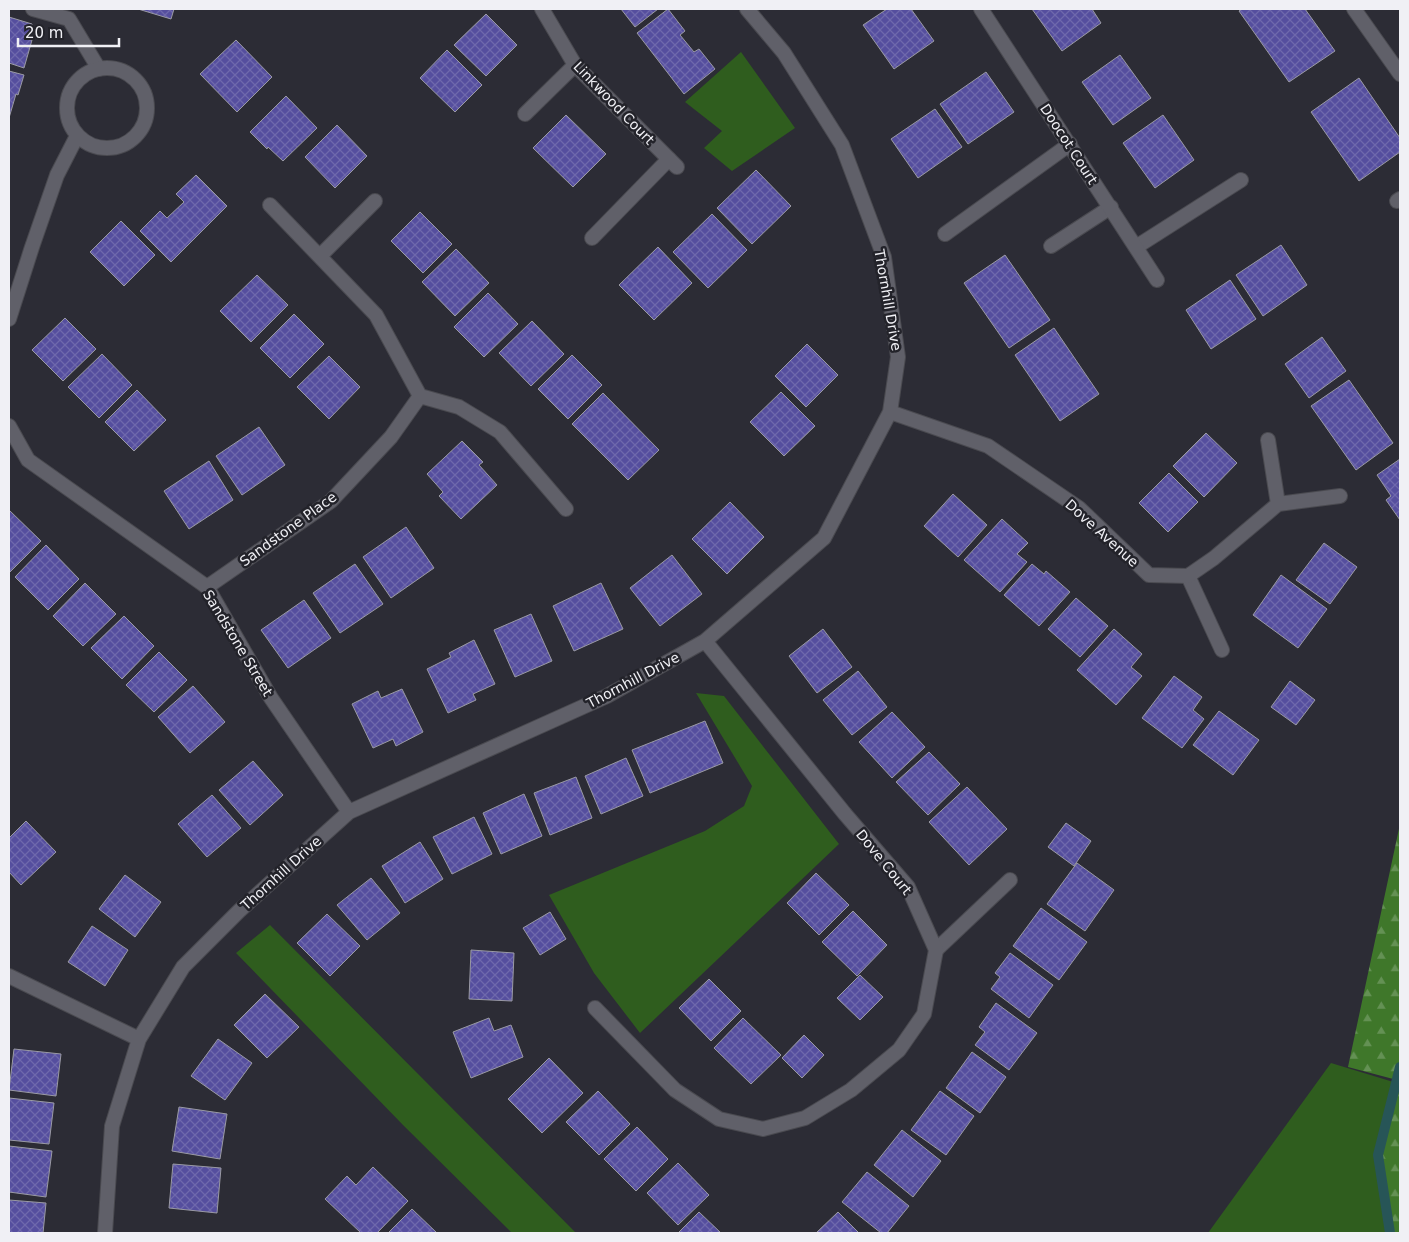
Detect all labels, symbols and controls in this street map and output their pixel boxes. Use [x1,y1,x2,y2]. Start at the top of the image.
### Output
scale bar [18,15,119,47]
text: 20 m [25,24,63,42]
street label: Linkwood Court [570,58,658,148]
street label: Doocot Court [1037,101,1101,188]
street label: Thornhill Drive [871,247,905,352]
street label: Sandstone Place [236,489,340,569]
street label: Dove Avenue [1062,496,1142,570]
street label: Sandstone Street [200,587,276,699]
street label: Thornhill Drive [583,649,682,712]
street label: Dove Court [853,826,915,898]
street label: Thornhill Drive [237,833,325,914]

